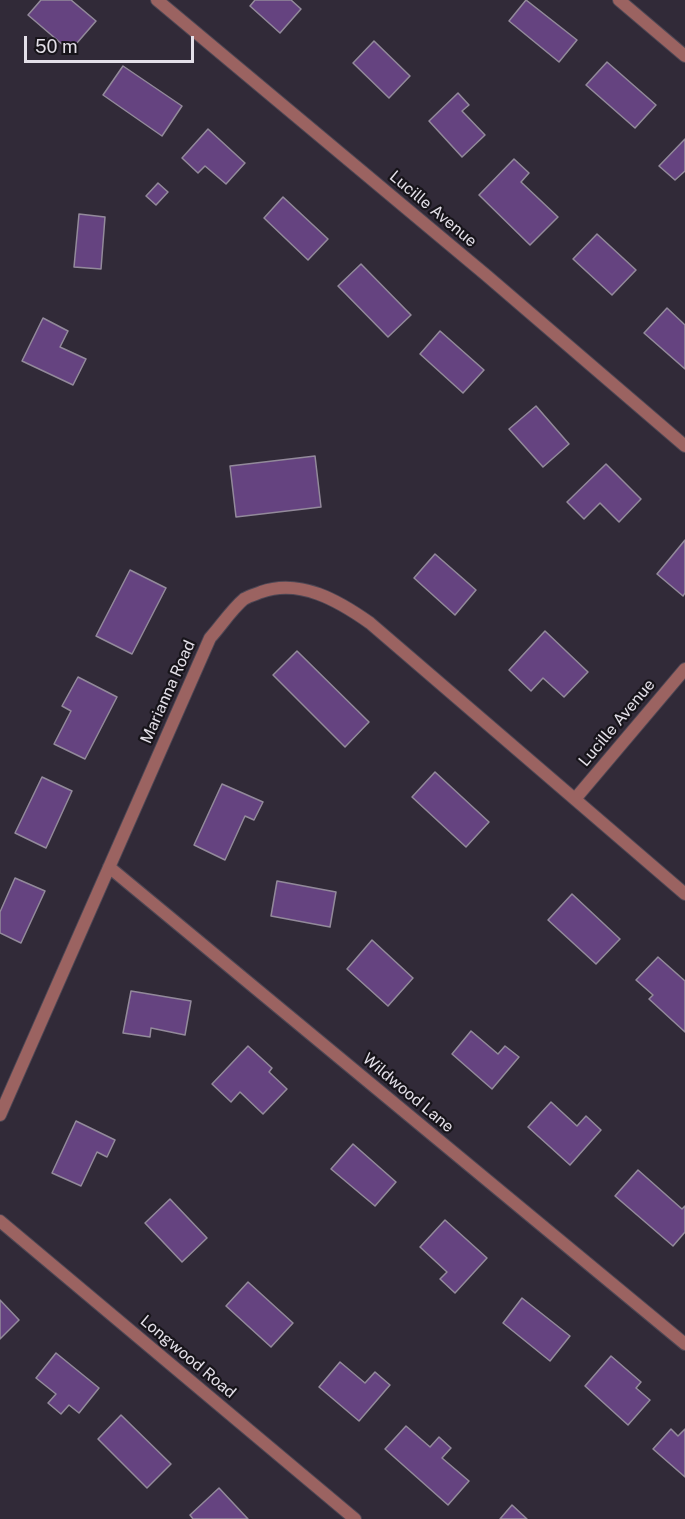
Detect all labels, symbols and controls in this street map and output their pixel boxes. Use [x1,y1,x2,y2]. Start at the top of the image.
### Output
scale bar [27,24,196,62]
text: 50 m [35,36,78,57]
street label: Lucille Avenue [385,167,481,251]
street label: Marianna Road [137,637,199,747]
street label: Lucille Avenue [575,675,659,771]
street label: Wildwood Lane [358,1049,458,1137]
street label: Longwood Road [136,1311,240,1403]

